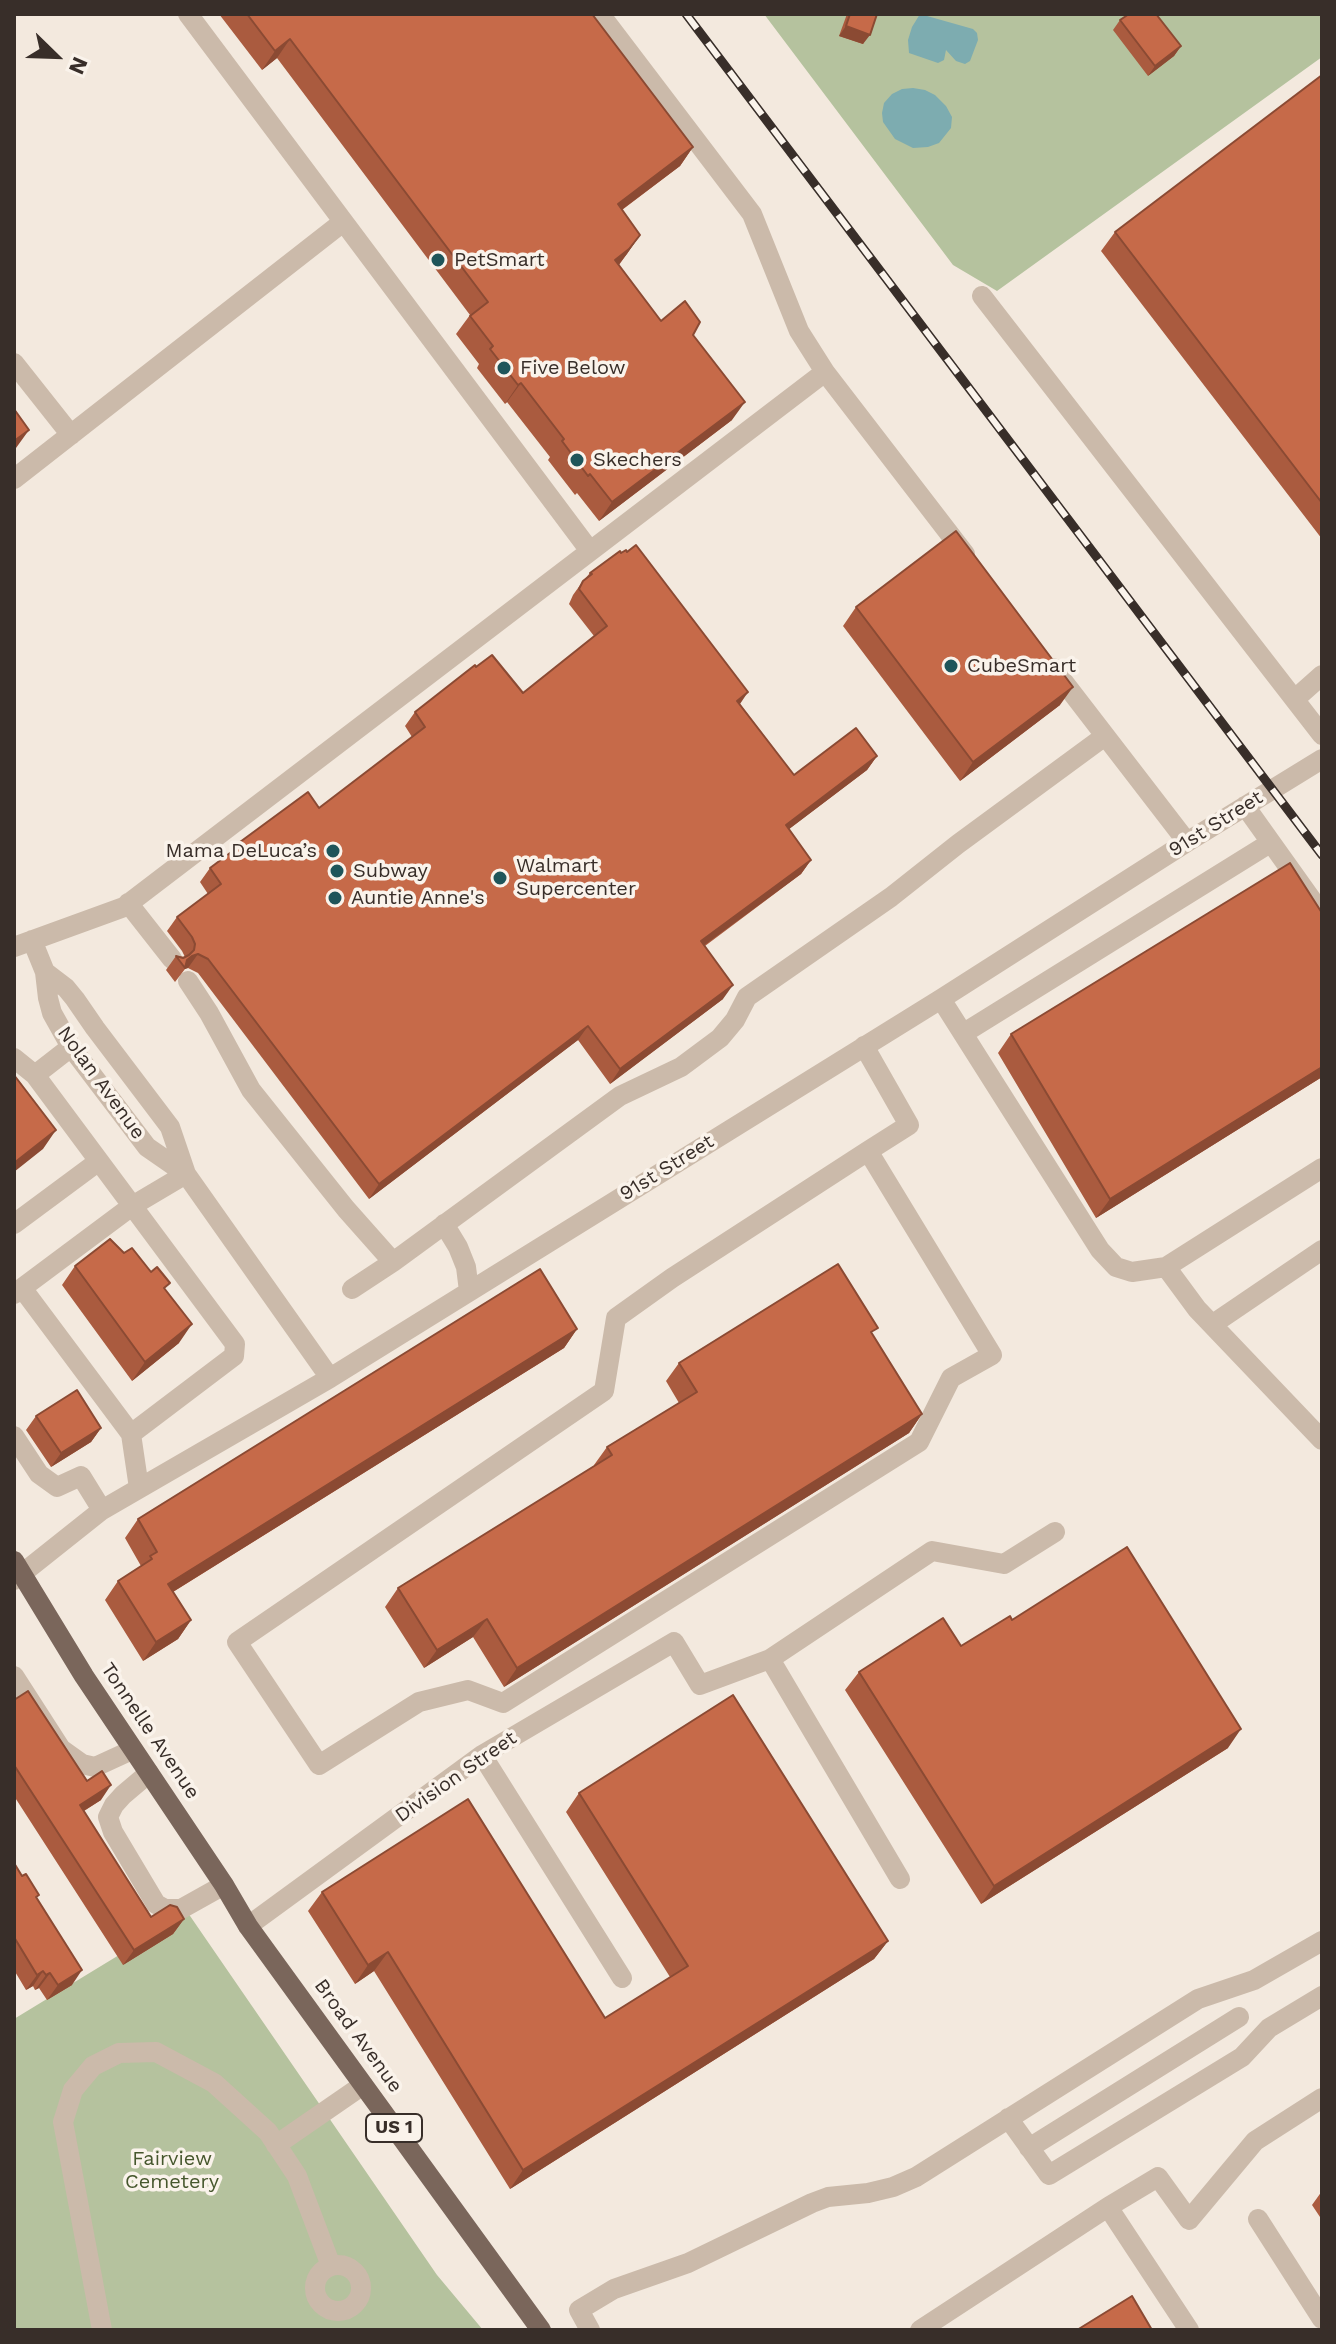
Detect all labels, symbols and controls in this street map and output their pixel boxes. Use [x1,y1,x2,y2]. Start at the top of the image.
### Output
north arrow [16,16,96,96]
text: N [64,53,93,78]
place label: PetSmart [454,248,545,272]
marker: PetSmart [429,251,447,269]
place label: Five Below [520,356,625,380]
marker: Five Below [495,359,513,377]
place label: Skechers [593,448,682,472]
marker: Skechers [568,451,586,469]
place label: CubeSmart [967,654,1076,678]
marker: CubeSmart [942,657,960,675]
street label: 91st Street [1165,786,1267,862]
place label: Mama DeLuca’s [166,839,317,863]
marker: Mama DeLuca’s [324,842,342,860]
place label: Walmart Supercenter [516,854,636,901]
place label: Subway [353,859,428,883]
marker: Subway [328,862,346,880]
marker: Walmart Supercenter [491,869,509,887]
place label: Auntie Anne's [351,886,485,910]
marker: Auntie Anne's [326,889,344,907]
street label: Nolan Avenue [52,1022,150,1144]
street label: 91st Street [616,1130,718,1206]
street label: Tonnelle Avenue [95,1658,205,1804]
street label: Division Street [391,1726,521,1828]
street label: Broad Avenue [309,1975,407,2097]
road number: US 1 [366,2114,422,2142]
park label: Fairview Cemetery [125,2147,219,2194]

